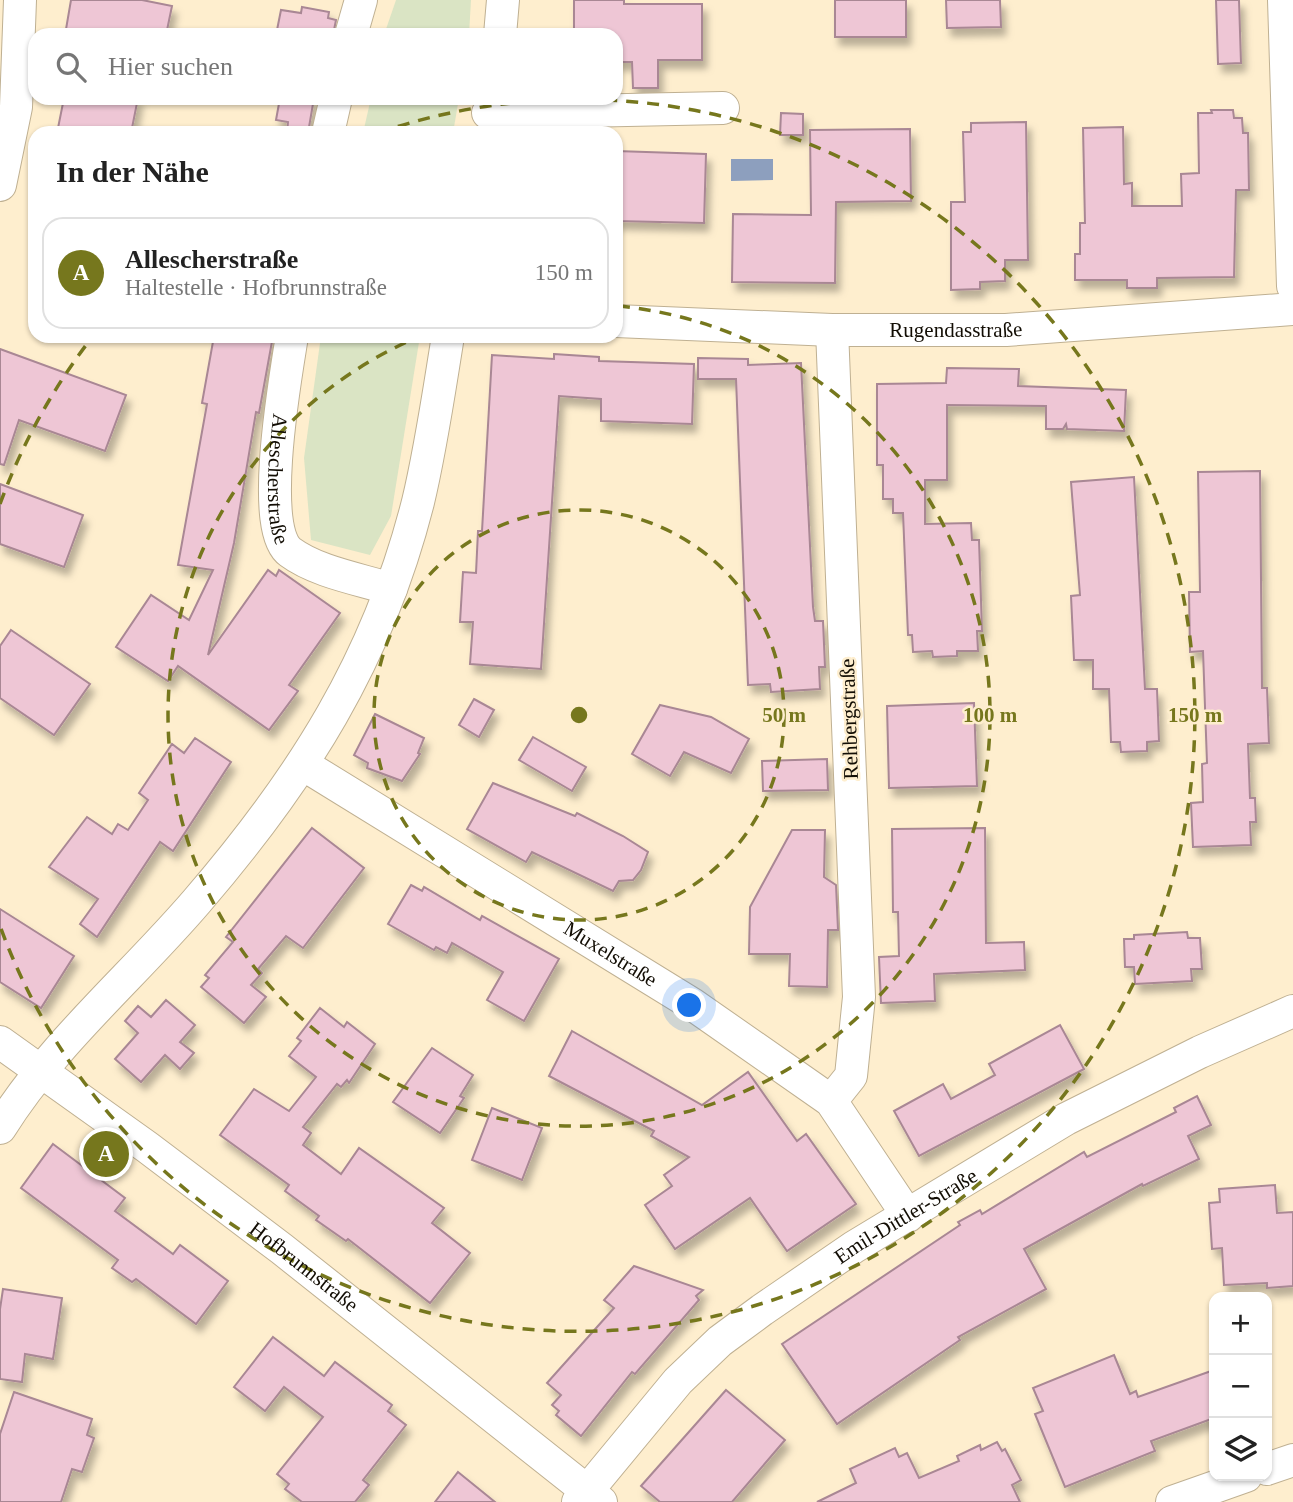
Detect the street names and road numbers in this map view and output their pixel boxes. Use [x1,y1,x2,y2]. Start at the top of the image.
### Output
street label: Rugendasstraße [889,317,1023,342]
street label: Allescherstraße [263,412,294,548]
street label: Rehbergstraße [835,658,863,780]
street label: Muxelstraße [560,916,662,992]
street label: Emil-Dittler-Straße [830,1163,982,1269]
street label: Hofbrunnstraße [245,1217,363,1317]

